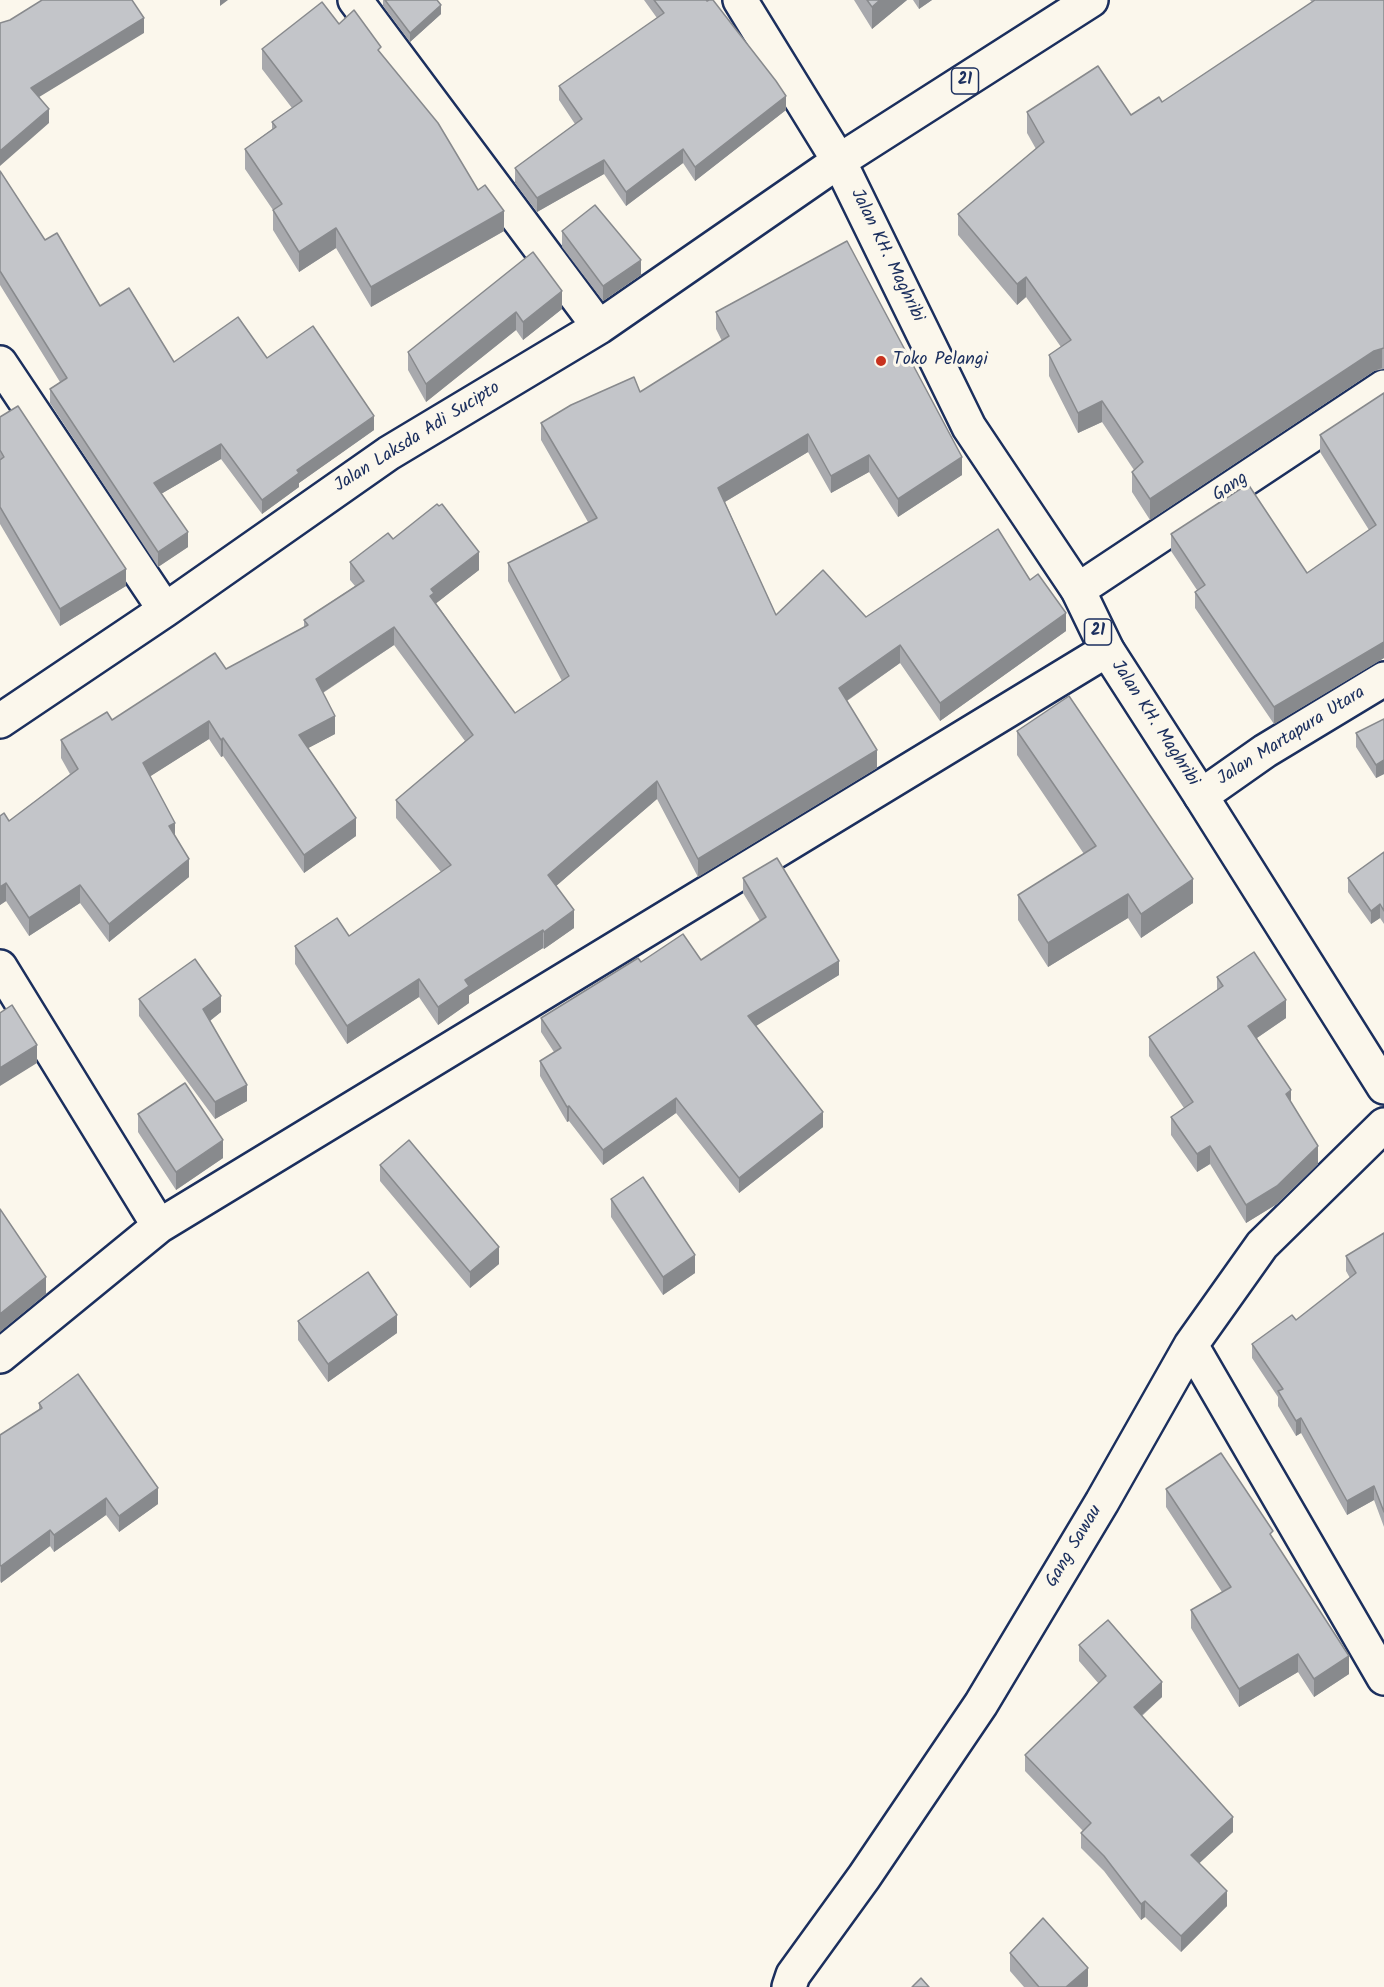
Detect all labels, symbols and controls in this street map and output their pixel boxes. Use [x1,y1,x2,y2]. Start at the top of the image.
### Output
road number: 21 [952,68,978,94]
street label: Jalan KH. Maghribi [844,186,928,326]
place label: Toko Pelangi [893,350,988,372]
marker: Toko Pelangi [874,354,888,368]
street label: Jalan Laksda Adi Sucipto [331,378,505,498]
street label: Gang [1209,469,1253,507]
road number: 21 [1084,619,1112,645]
street label: Jalan KH. Maghribi [1105,657,1203,791]
street label: Jalan Martapura Utara [1214,683,1370,791]
street label: Gang Sawau [1042,1502,1108,1592]

